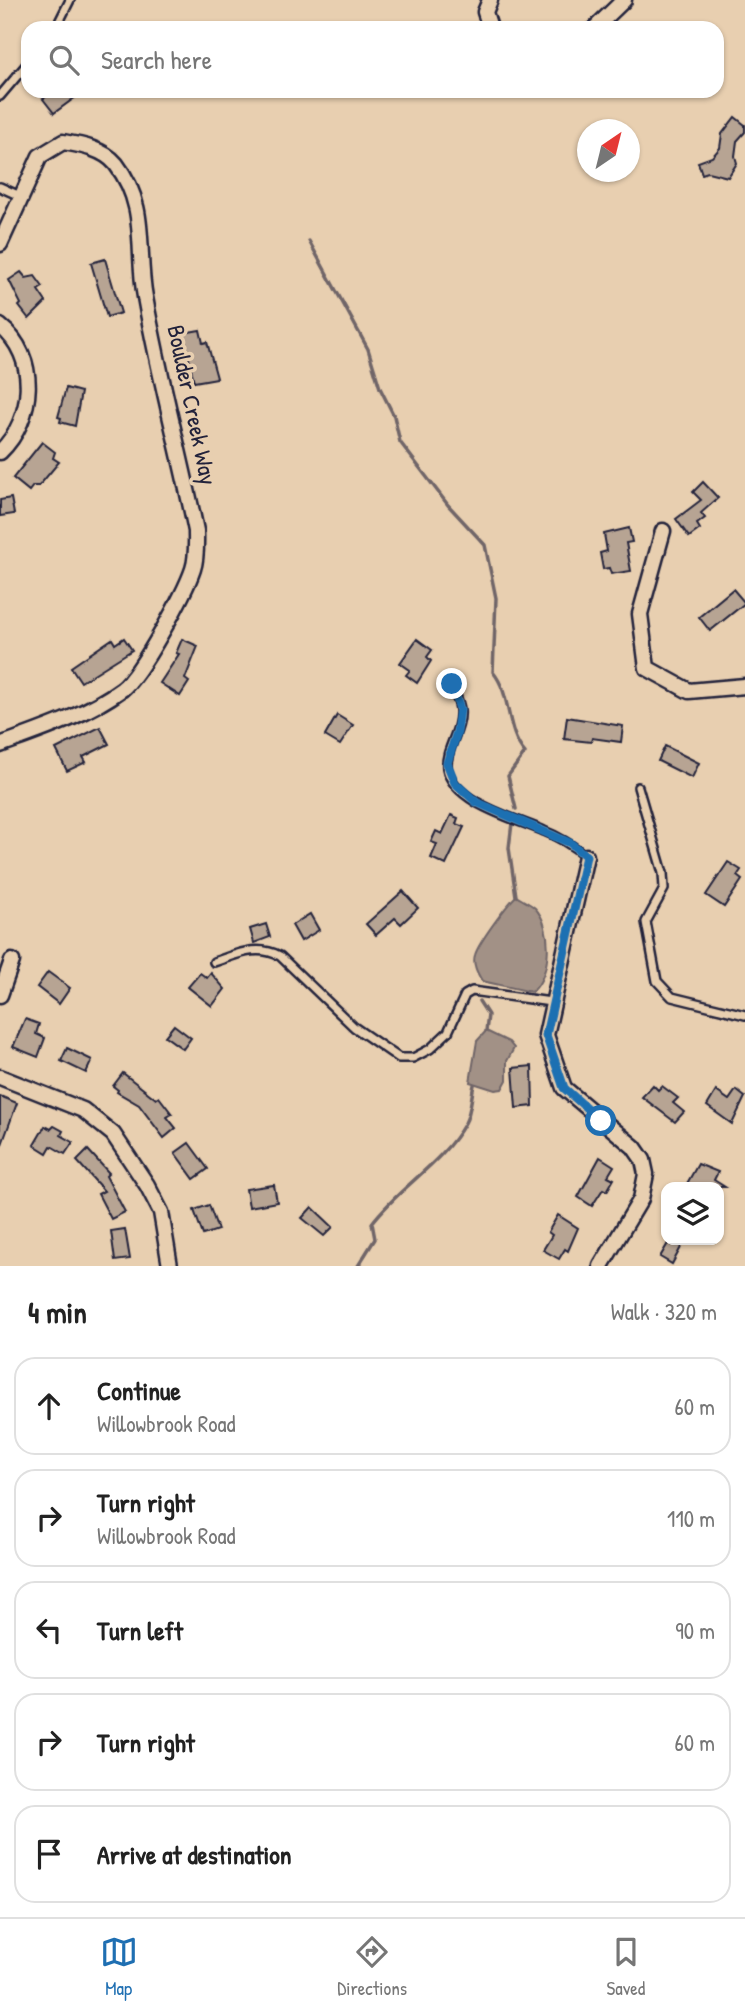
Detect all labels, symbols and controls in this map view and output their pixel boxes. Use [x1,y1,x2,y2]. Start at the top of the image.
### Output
search box [21,21,724,98]
icon: search [45,41,83,79]
text: Search here [101,42,212,77]
north arrow [577,119,640,182]
street label: Boulder Creek Way [160,322,226,488]
route end [436,668,467,699]
route start [585,1105,616,1136]
map controls [661,1182,724,1245]
button: layers [661,1182,724,1245]
text: 4 min [28,1292,87,1332]
text: Walk · 320 m [611,1296,717,1327]
text: Continue [97,1373,181,1408]
icon: ahead [30,1387,68,1425]
text: 60 m [675,1391,715,1422]
text: Willowbrook Road [97,1408,236,1439]
text: Turn right [97,1485,195,1520]
icon: right [30,1499,68,1537]
text: 110 m [667,1503,715,1534]
text: Willowbrook Road [97,1520,236,1551]
icon: left [30,1611,68,1649]
text: Turn left [97,1613,183,1648]
text: 90 m [675,1615,715,1646]
icon: right [30,1723,68,1761]
text: Turn right [97,1725,195,1760]
text: 60 m [675,1727,715,1758]
icon: arrive [30,1835,68,1873]
text: Arrive at destination [97,1837,292,1872]
tab: Map [100,1933,138,2001]
tab: Directions [337,1933,407,2001]
tab: Saved [607,1933,645,2001]

